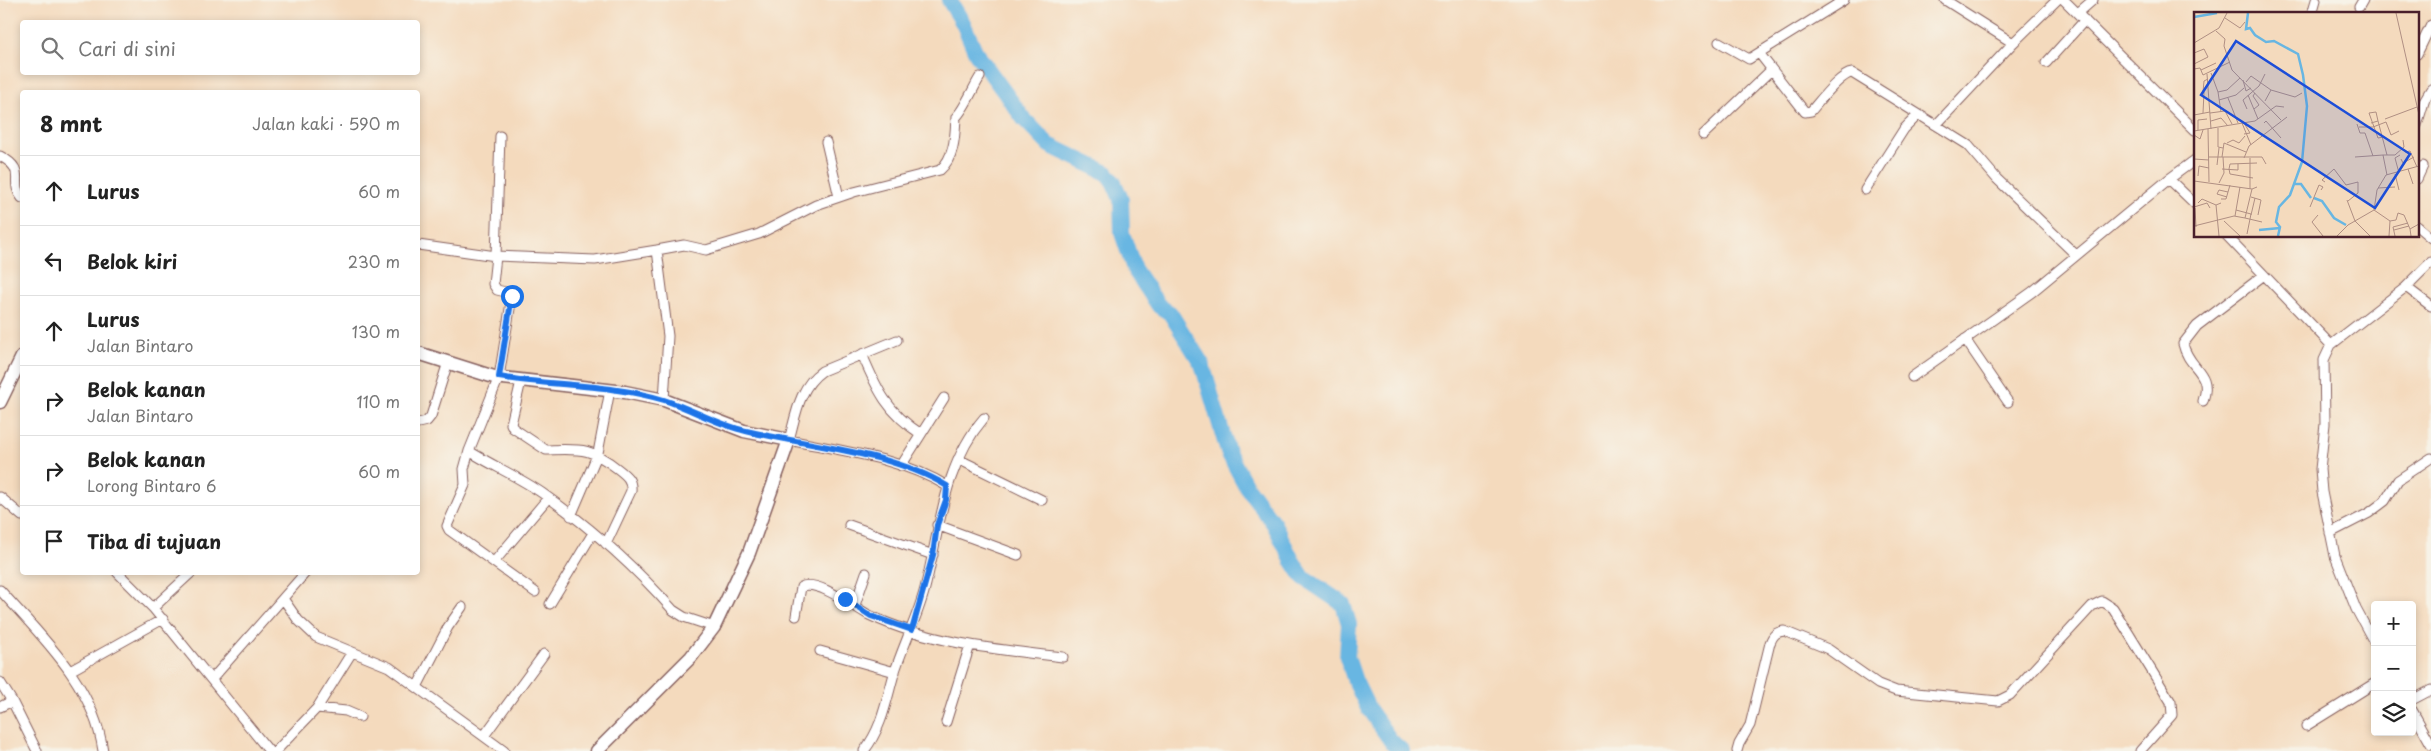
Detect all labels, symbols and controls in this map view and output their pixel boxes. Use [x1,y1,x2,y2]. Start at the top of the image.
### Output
inset map [2194,12,2418,238]
search box [20,20,420,75]
icon: search [38,34,66,62]
text: Cari di sini [78,34,176,62]
text: 8 mnt [40,107,103,139]
text: Jalan kaki · 590 m [252,111,400,135]
icon: ahead [40,177,68,205]
text: Lurus [87,177,140,205]
text: 60 m [358,179,400,203]
icon: left [40,247,68,275]
text: Belok kiri [87,247,177,275]
text: 230 m [348,249,400,273]
route start [501,285,524,308]
text: Lurus [87,305,140,333]
icon: ahead [40,317,68,345]
text: 130 m [352,319,400,343]
text: Jalan Bintaro [87,333,193,357]
text: Belok kanan [87,375,206,403]
icon: right [40,387,68,415]
text: 110 m [357,389,400,413]
text: Jalan Bintaro [87,403,193,427]
text: Belok kanan [87,445,206,473]
icon: right [40,457,68,485]
text: 60 m [358,459,400,483]
text: Lorong Bintaro 6 [87,473,216,497]
icon: arrive [40,527,68,555]
text: Tiba di tujuan [87,527,221,555]
route end [834,588,857,611]
map controls [2371,601,2416,736]
button: + [2371,601,2416,646]
button: − [2371,646,2416,691]
button: layers [2371,691,2416,736]

